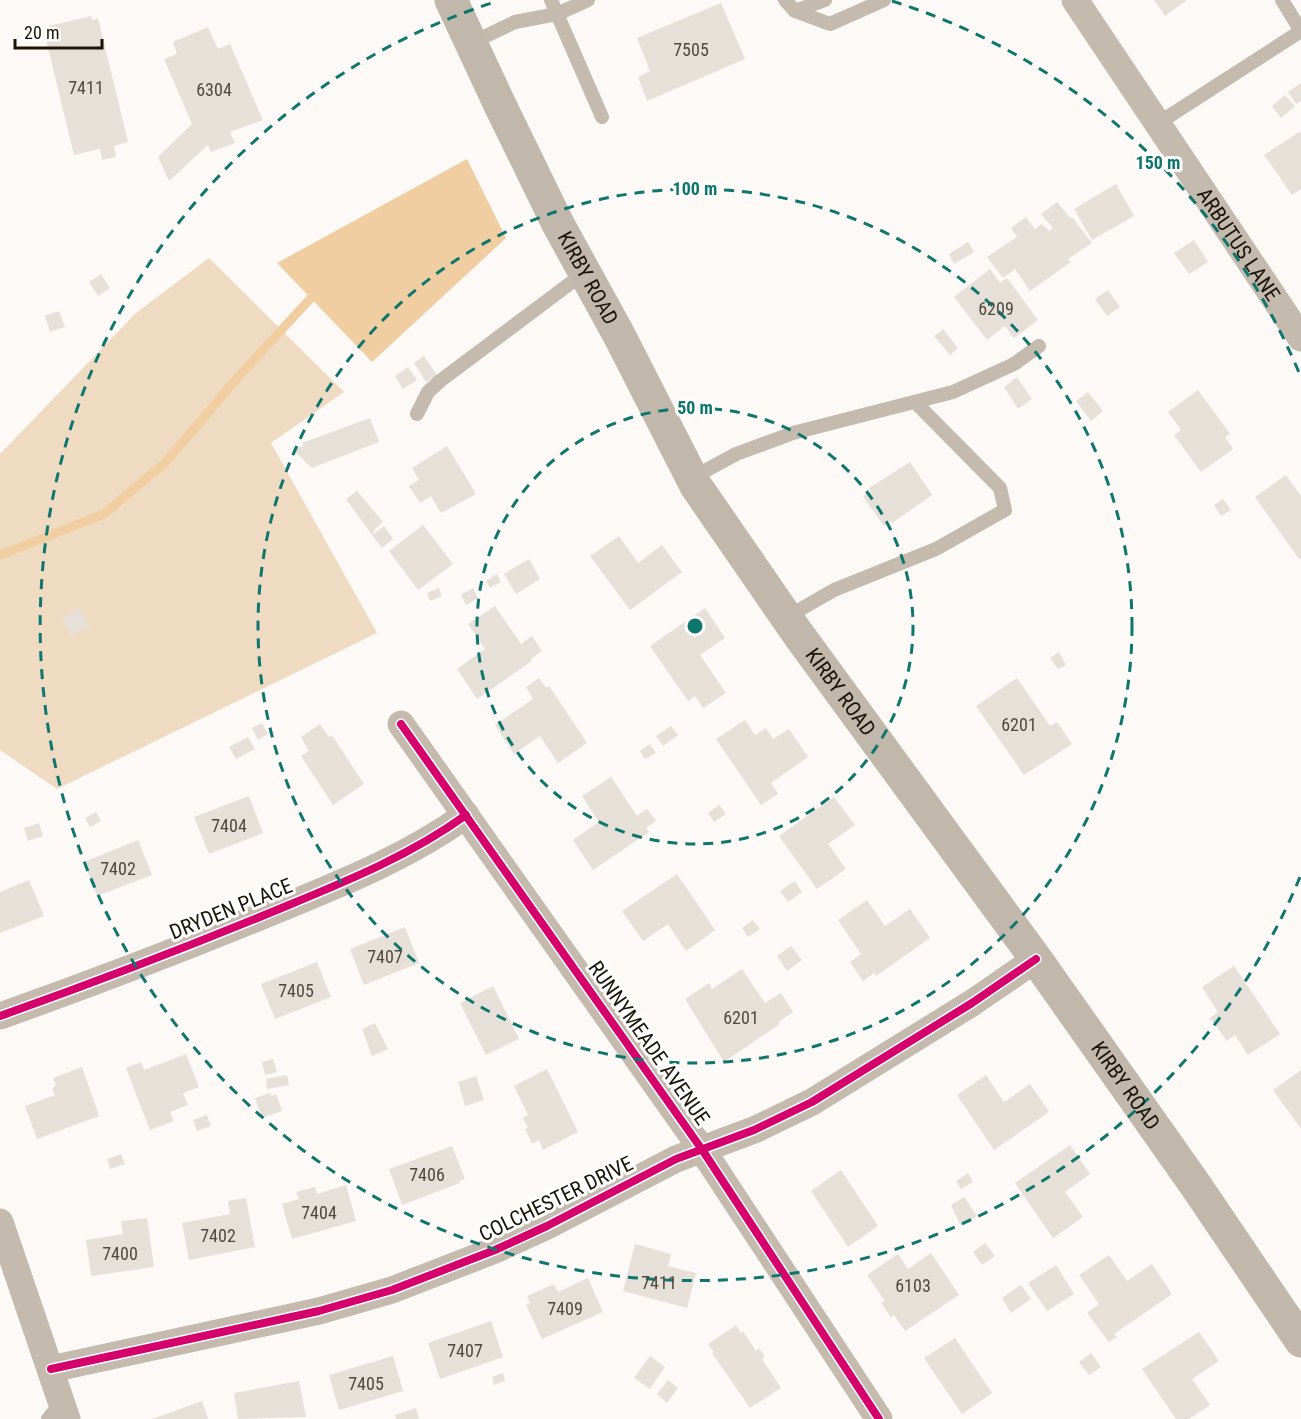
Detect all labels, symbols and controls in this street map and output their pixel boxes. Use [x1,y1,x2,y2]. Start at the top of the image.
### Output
scale bar [15,12,102,50]
text: 20 m [24,22,59,43]
house number: 7505 [673,39,709,60]
house number: 7411 [68,77,104,98]
house number: 6304 [196,79,232,100]
text: 150 m [1136,152,1180,173]
text: 100 m [673,178,717,199]
street label: ARBUTUS LANE [1192,183,1285,305]
street label: KIRBY ROAD [553,227,623,329]
house number: 6209 [978,298,1014,319]
text: 50 m [677,397,713,418]
centre of rings [685,616,705,636]
street label: KIRBY ROAD [801,644,880,740]
house number: 6201 [1001,714,1037,735]
house number: 7404 [211,815,247,836]
house number: 7402 [100,858,136,879]
street label: DRYDEN PLACE [166,874,296,944]
house number: 7407 [367,946,403,967]
street label: RUNNYMEADE AVENUE [584,957,714,1129]
house number: 7405 [278,980,314,1001]
house number: 6201 [723,1007,759,1028]
street label: KIRBY ROAD [1086,1037,1165,1134]
street label: COLCHESTER DRIVE [475,1151,637,1247]
house number: 7406 [409,1164,445,1185]
house number: 7404 [301,1202,337,1223]
house number: 7402 [200,1225,236,1246]
house number: 7400 [102,1243,138,1264]
house number: 7411 [641,1272,677,1293]
house number: 6103 [895,1275,931,1296]
house number: 7409 [547,1298,583,1319]
house number: 7407 [447,1340,483,1361]
house number: 7405 [348,1373,384,1394]

